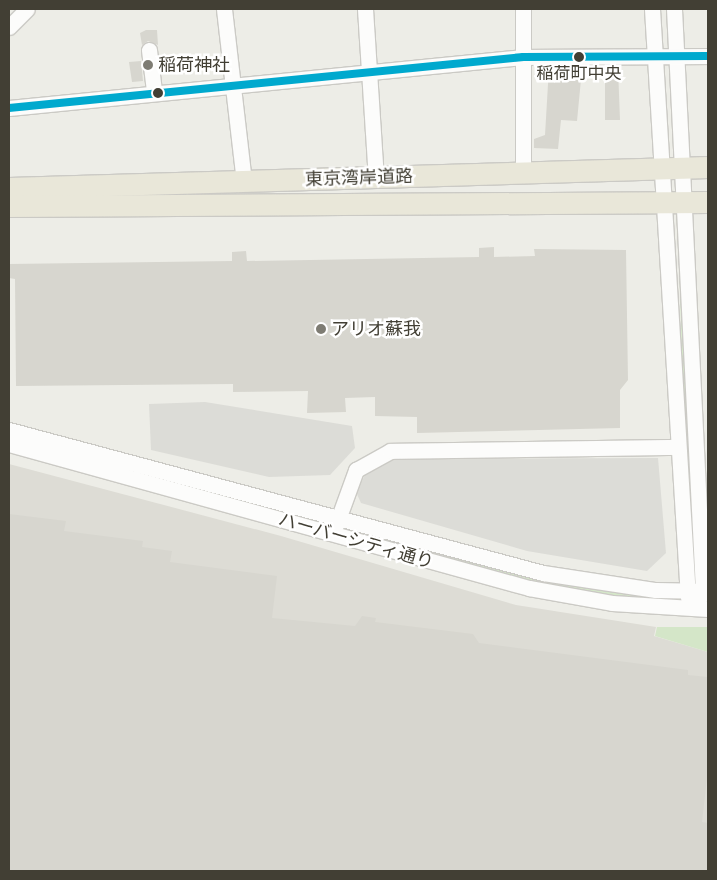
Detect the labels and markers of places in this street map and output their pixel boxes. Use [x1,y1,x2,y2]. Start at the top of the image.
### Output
marker: 稲荷町中央 [574,52,584,62]
place label: 稲荷神社 [158,54,230,76]
marker: 稲荷神社 [142,59,154,71]
place label: 稲荷町中央 [537,64,621,84]
unlabelled marker [153,88,163,98]
place label: アリオ蘇我 [331,318,421,340]
marker: アリオ蘇我 [315,323,327,335]

